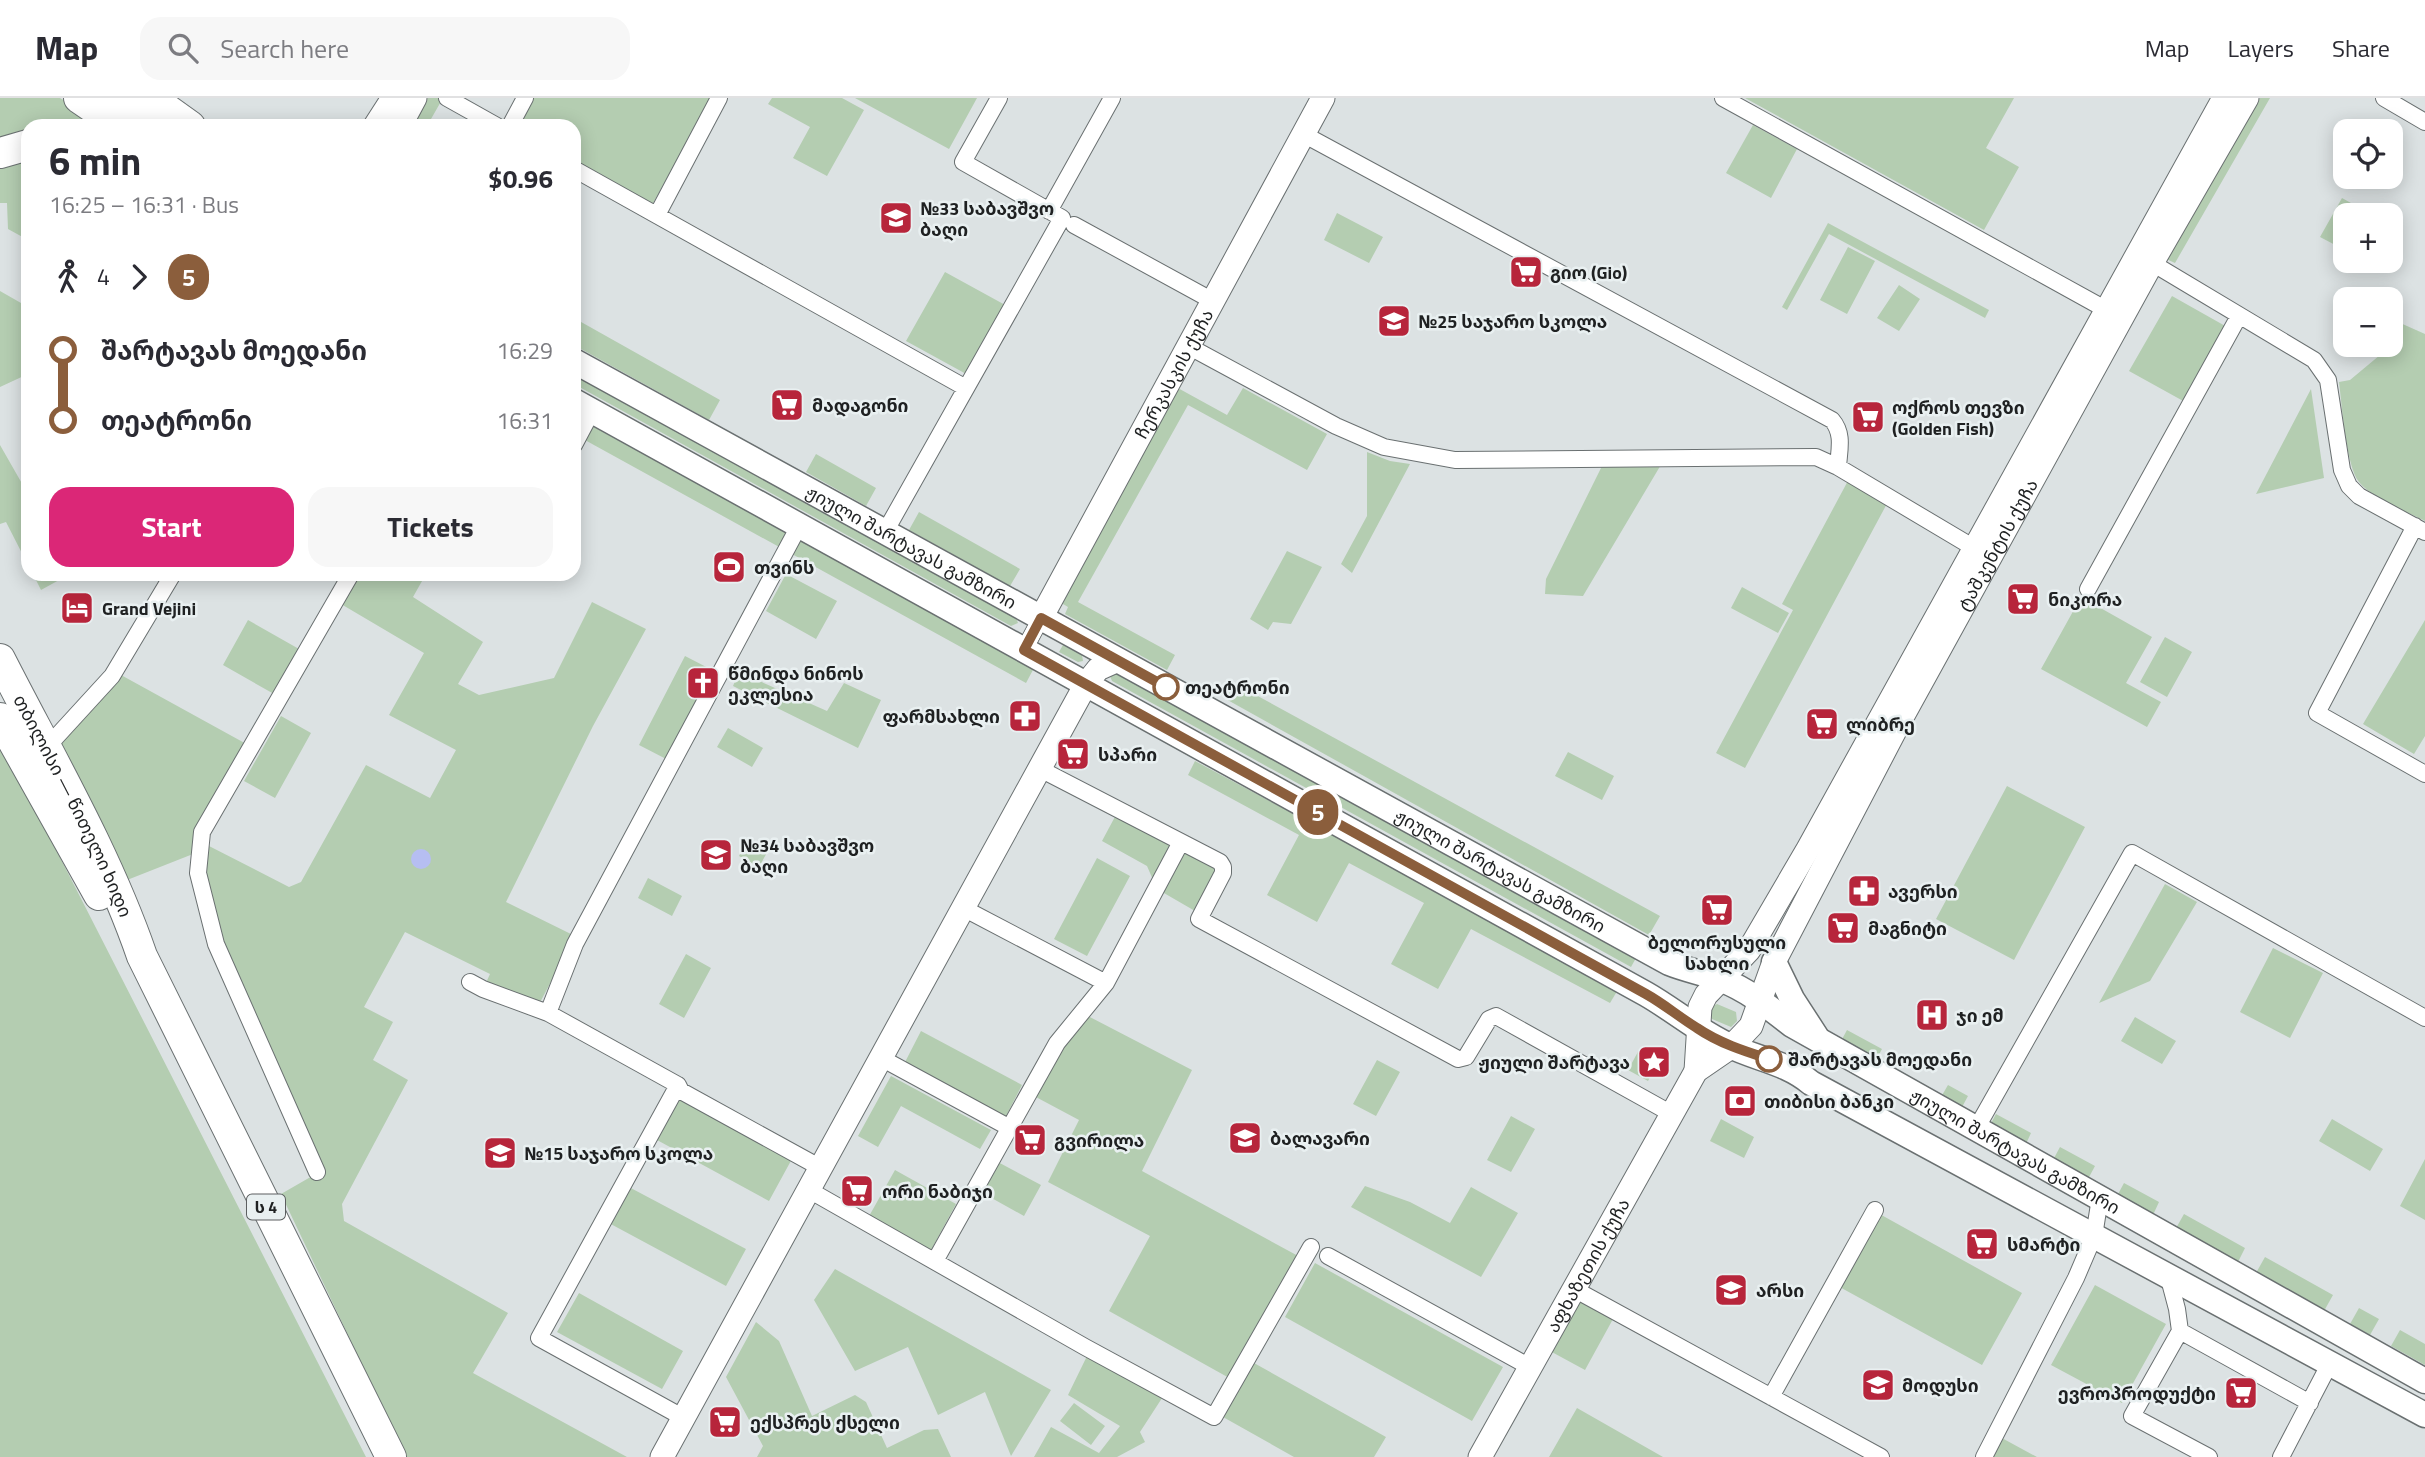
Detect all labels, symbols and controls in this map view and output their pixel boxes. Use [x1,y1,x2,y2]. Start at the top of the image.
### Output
search box [140,17,630,80]
text: Map [35,23,98,73]
icon: search [164,29,202,67]
text: Search here [220,29,349,68]
text: Map [2145,30,2190,66]
text: Layers [2228,30,2294,66]
text: Share [2332,30,2390,66]
map controls [2333,119,2403,357]
button: locate [2333,119,2403,189]
text: 6 min [49,132,141,190]
text: $0.96 [488,159,553,198]
text: 16:25 – 16:31 · Bus [49,187,239,222]
place label: №33 საბავშვო ბაღი [920,195,1054,243]
school or university icon: №33 საბავშვო ბაღი [877,199,915,237]
button: + [2333,203,2403,273]
supermarket icon: გიო (Gio) [1507,253,1545,291]
icon: walk [49,258,87,296]
icon: forward [120,258,158,296]
text: 4 [97,259,110,294]
text: 5 [182,259,195,295]
place label: გიო (Gio) [1550,259,1627,286]
button: − [2333,287,2403,357]
school or university icon: №25 საჯარო სკოლა [1375,302,1413,340]
street label: ჩერკასკის ქუჩა [1127,304,1220,443]
place label: №25 საჯარო სკოლა [1418,308,1607,335]
text: შარტავას მოედანი [101,331,367,370]
text: 16:29 [496,333,553,368]
supermarket icon: მადაგონი [768,386,806,424]
place label: მადაგონი [812,392,909,419]
place label: ოქროს თევზი (Golden Fish) [1892,394,2025,442]
supermarket icon: ოქროს თევზი (Golden Fish) [1849,398,1887,436]
text: თეატრონი [101,401,252,440]
text: 16:31 [496,403,553,438]
street label: ტაშკენტის ქუჩა [1950,474,2044,616]
street label: ჟიული შარტავას გამზირი [801,478,1022,615]
button: Start [49,487,294,567]
button: Tickets [308,487,553,567]
sports icon: თვინს [710,548,748,586]
place label: თვინს [754,554,814,581]
supermarket icon: ნიკორა [2004,580,2042,618]
place label: ნიკორა [2048,586,2122,613]
hotel icon: Grand Vejini [58,589,96,627]
place label: Grand Vejini [102,595,196,622]
place label: წმინდა ნინოს ეკლესია [728,660,864,708]
church icon: წმინდა ნინოს ეკლესია [684,664,722,702]
marker: თეატრონი [1153,674,1179,700]
place label: თეატრონი [1185,674,1290,701]
street label: თბილისი — წითელი ხიდი [7,689,140,921]
pharmacy icon: ფარმსახლი [1006,697,1044,735]
place label: ფარმსახლი [882,703,1000,730]
supermarket icon: ლიბრე [1803,705,1841,743]
place label: ლიბრე [1846,711,1915,738]
supermarket icon: სპარი [1054,735,1092,773]
place label: სპარი [1098,741,1157,768]
line badge: 5 [1295,789,1341,835]
text: 5 [1311,794,1325,830]
street label: ჟიული შარტავას გამზირი [1390,801,1611,939]
place label: №34 საბავშვო ბაღი [740,832,874,880]
school or university icon: №34 საბავშვო ბაღი [697,836,735,874]
pharmacy icon: ავერსი [1845,872,1883,910]
place label: ავერსი [1888,878,1958,905]
supermarket icon: ბელორუსული სახლი [1698,891,1736,929]
supermarket icon: მაგნიტი [1824,909,1862,947]
place label: მაგნიტი [1868,915,1947,942]
place label: ბელორუსული სახლი [1648,929,1786,977]
hospital icon: ჯი ემ [1913,996,1951,1034]
place label: ჯი ემ [1956,1002,2004,1029]
place icon: ჟიული შარტავა [1635,1043,1673,1081]
marker: შარტავას მოედანი [1756,1046,1782,1072]
place label: შარტავას მოედანი [1788,1046,1972,1073]
place label: ჟიული შარტავა [1478,1049,1630,1076]
street label: ჟიული შარტავას გამზირი [1905,1081,2125,1220]
bank icon: თიბისი ბანკი [1721,1082,1759,1120]
place label: თიბისი ბანკი [1764,1088,1894,1115]
school or university icon: ბალავარი [1226,1119,1264,1157]
supermarket icon: გვირილა [1011,1121,1049,1159]
place label: ბალავარი [1270,1125,1370,1152]
place label: გვირილა [1054,1127,1144,1154]
school or university icon: №15 საჯარო სკოლა [481,1134,519,1172]
place label: №15 საჯარო სკოლა [524,1140,713,1167]
supermarket icon: ორი ნაბიჯი [838,1172,876,1210]
place label: ორი ნაბიჯი [882,1178,993,1205]
street label: აფხაზეთის ქუჩა [1539,1193,1636,1337]
road number: ს 4 [247,1194,285,1219]
supermarket icon: სმარტი [1963,1225,2001,1263]
place label: სმარტი [2007,1231,2081,1258]
school or university icon: არსი [1712,1271,1750,1309]
place label: არსი [1756,1277,1804,1304]
school or university icon: მოდუსი [1859,1366,1897,1404]
place label: მოდუსი [1902,1372,1979,1399]
supermarket icon: ევროპროდუქტი [2222,1374,2260,1412]
place label: ევროპროდუქტი [2058,1380,2216,1407]
supermarket icon: ექსპრეს ქსელი [706,1403,744,1441]
place label: ექსპრეს ქსელი [750,1409,900,1436]

